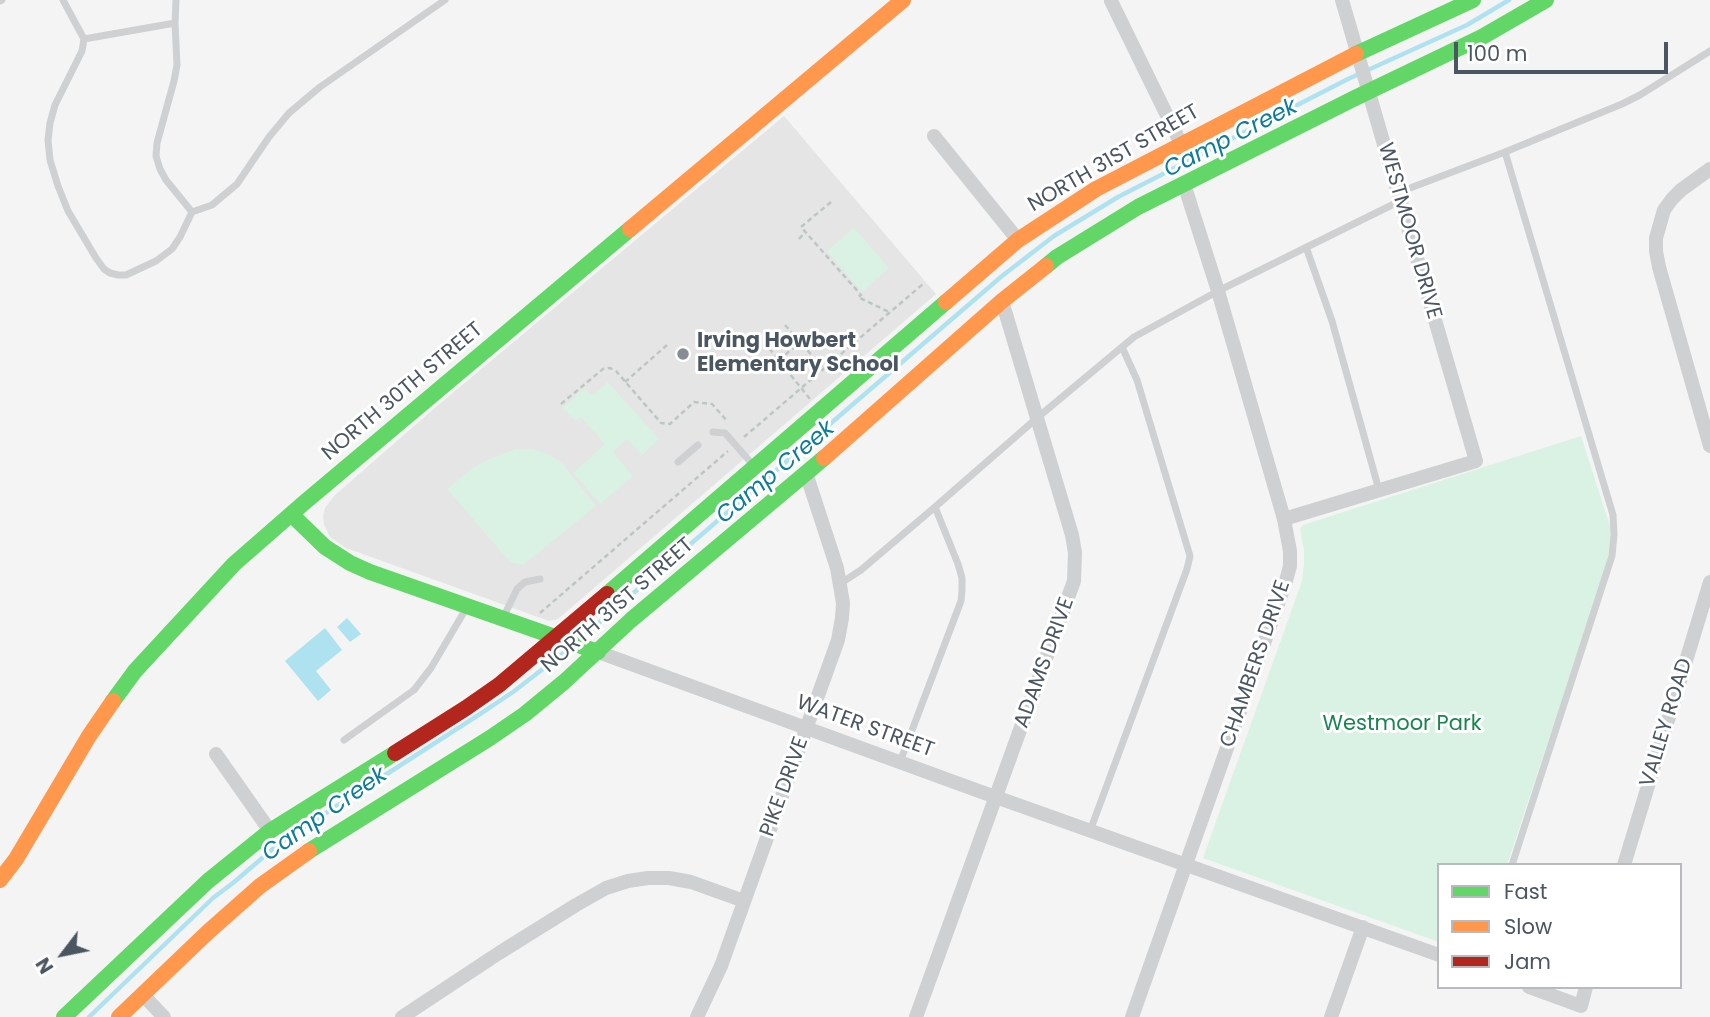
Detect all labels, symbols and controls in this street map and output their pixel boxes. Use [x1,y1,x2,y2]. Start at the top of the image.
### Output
scale bar [1458,28,1672,72]
text: 100 m [1467,39,1527,68]
water label: Camp Creek [1160,94,1302,184]
street label: NORTH 31ST STREET [1024,100,1204,218]
street label: WESTMOOR DRIVE [1372,140,1446,322]
street label: NORTH 30TH STREET [318,317,488,467]
place label: Irving Howbert Elementary School [697,329,899,379]
marker: Irving Howbert Elementary School [675,346,691,362]
water label: Camp Creek [711,415,841,531]
street label: NORTH 31ST STREET [537,533,699,679]
street label: CHAMBERS DRIVE [1216,577,1296,751]
street label: ADAMS DRIVE [1010,594,1080,732]
street label: VALLEY ROAD [1635,656,1699,790]
street label: WATER STREET [793,690,937,764]
park label: Westmoor Park [1322,712,1482,738]
street label: PIKE DRIVE [755,734,815,840]
water label: Camp Creek [257,762,393,868]
legend [1437,863,1682,989]
text: Fast [1504,877,1547,906]
text: Slow [1504,912,1552,941]
north arrow [28,919,98,989]
text: Jam [1504,947,1551,976]
text: N [30,952,60,979]

